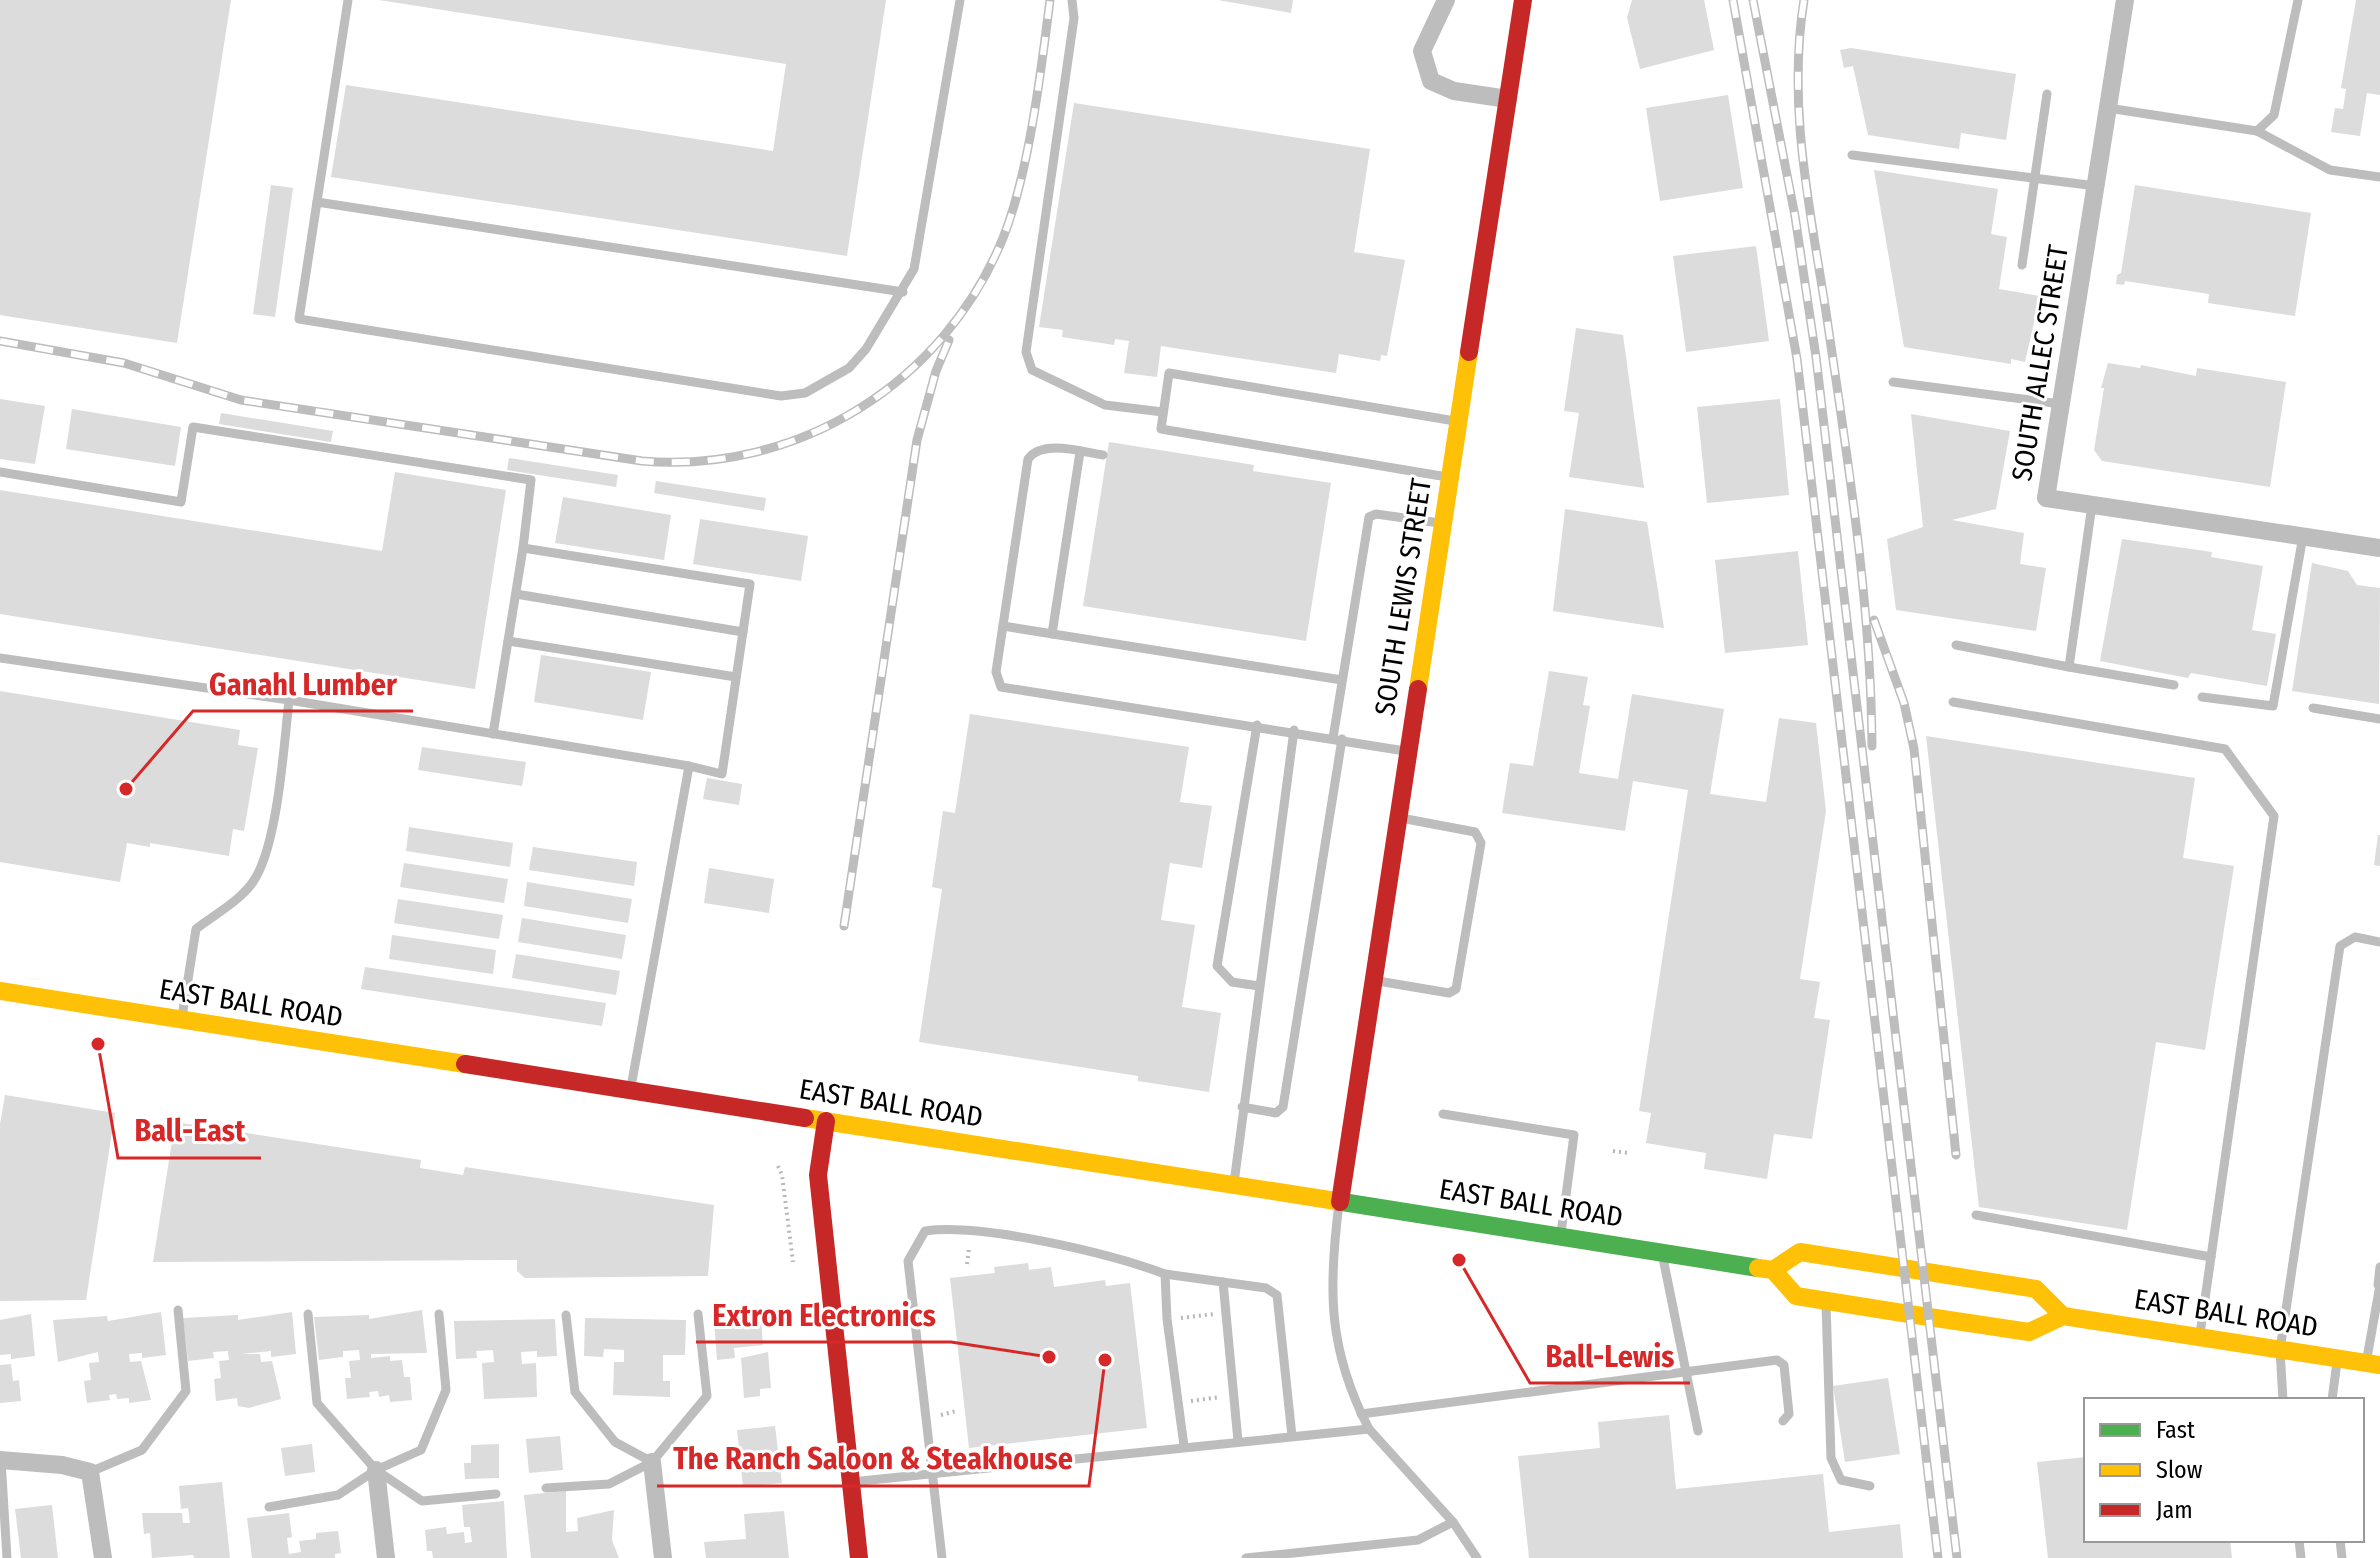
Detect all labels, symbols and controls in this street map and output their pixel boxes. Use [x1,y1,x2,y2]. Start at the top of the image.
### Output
street label: SOUTH ALLEC STREET [2005,243,2075,483]
street label: SOUTH LEWIS STREET [1368,476,1438,718]
callout: Ganahl Lumber [193,657,413,711]
text: Ganahl Lumber [209,667,398,703]
street label: EAST BALL ROAD [157,972,345,1034]
street label: EAST BALL ROAD [797,1072,985,1134]
callout: Ball-East [118,1104,261,1158]
text: Ball-East [134,1113,246,1149]
street label: EAST BALL ROAD [1437,1172,1625,1234]
street label: EAST BALL ROAD [2132,1282,2320,1344]
callout: Extron Electronics [696,1288,951,1342]
text: Extron Electronics [712,1298,936,1334]
callout: Ball-Lewis [1530,1329,1690,1383]
text: Ball-Lewis [1546,1339,1674,1375]
legend [2084,1398,2364,1542]
text: Fast [2156,1416,2195,1444]
callout: The Ranch Saloon & Steakhouse [657,1432,1089,1486]
text: The Ranch Saloon & Steakhouse [673,1441,1073,1477]
text: Slow [2156,1456,2203,1484]
text: Jam [2156,1496,2193,1524]

